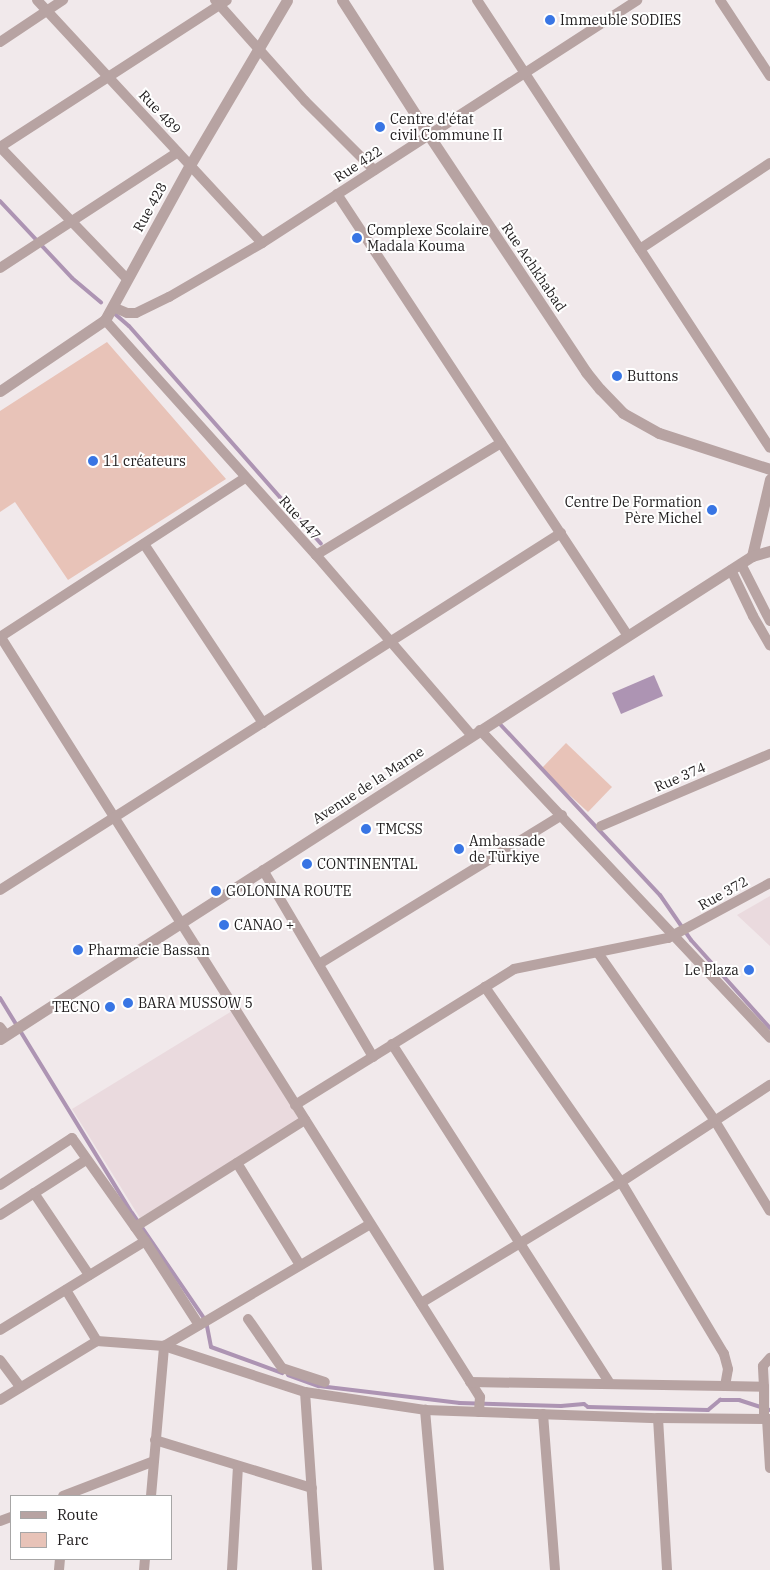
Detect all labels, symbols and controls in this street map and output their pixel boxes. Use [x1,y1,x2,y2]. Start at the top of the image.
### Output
place label: Immeuble SODIES [560,12,681,28]
marker: Immeuble SODIES [544,14,556,26]
street label: Rue 489 [135,87,185,137]
place label: Centre d'état civil Commune II [390,111,503,144]
marker: Centre d'état civil Commune II [374,121,386,133]
street label: Rue 422 [331,142,385,186]
street label: Rue 428 [130,179,170,235]
street label: Rue Achkhabad [498,219,570,315]
place label: Complexe Scolaire Madala Kouma [367,222,489,254]
marker: Complexe Scolaire Madala Kouma [351,232,363,244]
place label: Buttons [627,368,678,384]
marker: Buttons [611,370,623,382]
place label: 11 créateurs [103,453,186,469]
marker: 11 créateurs [87,455,99,467]
street label: Rue 447 [276,492,324,544]
place label: Centre De Formation Père Michel [565,494,702,526]
marker: Centre De Formation Père Michel [706,504,718,516]
street label: Avenue de la Marne [309,743,427,827]
street label: Rue 374 [652,759,708,795]
place label: TMCSS [376,821,423,837]
marker: TMCSS [360,823,372,835]
place label: Ambassade de Türkiye [469,833,545,866]
marker: Ambassade de Türkiye [453,843,465,855]
place label: CONTINENTAL [317,856,418,872]
marker: CONTINENTAL [301,858,313,870]
street label: Rue 372 [695,873,751,913]
place label: GOLONINA ROUTE [226,883,352,899]
marker: GOLONINA ROUTE [210,885,222,897]
place label: CANAO + [234,917,294,933]
marker: CANAO + [218,919,230,931]
place label: Pharmacie Bassan [88,942,210,958]
marker: Pharmacie Bassan [72,944,84,956]
place label: Le Plaza [685,962,739,978]
marker: Le Plaza [743,964,755,976]
place label: BARA MUSSOW 5 [138,995,253,1011]
marker: BARA MUSSOW 5 [122,997,134,1009]
place label: TECNO [52,999,100,1015]
marker: TECNO [104,1001,116,1013]
legend [10,1495,172,1560]
text: Route [57,1505,98,1524]
text: Parc [57,1530,89,1549]

